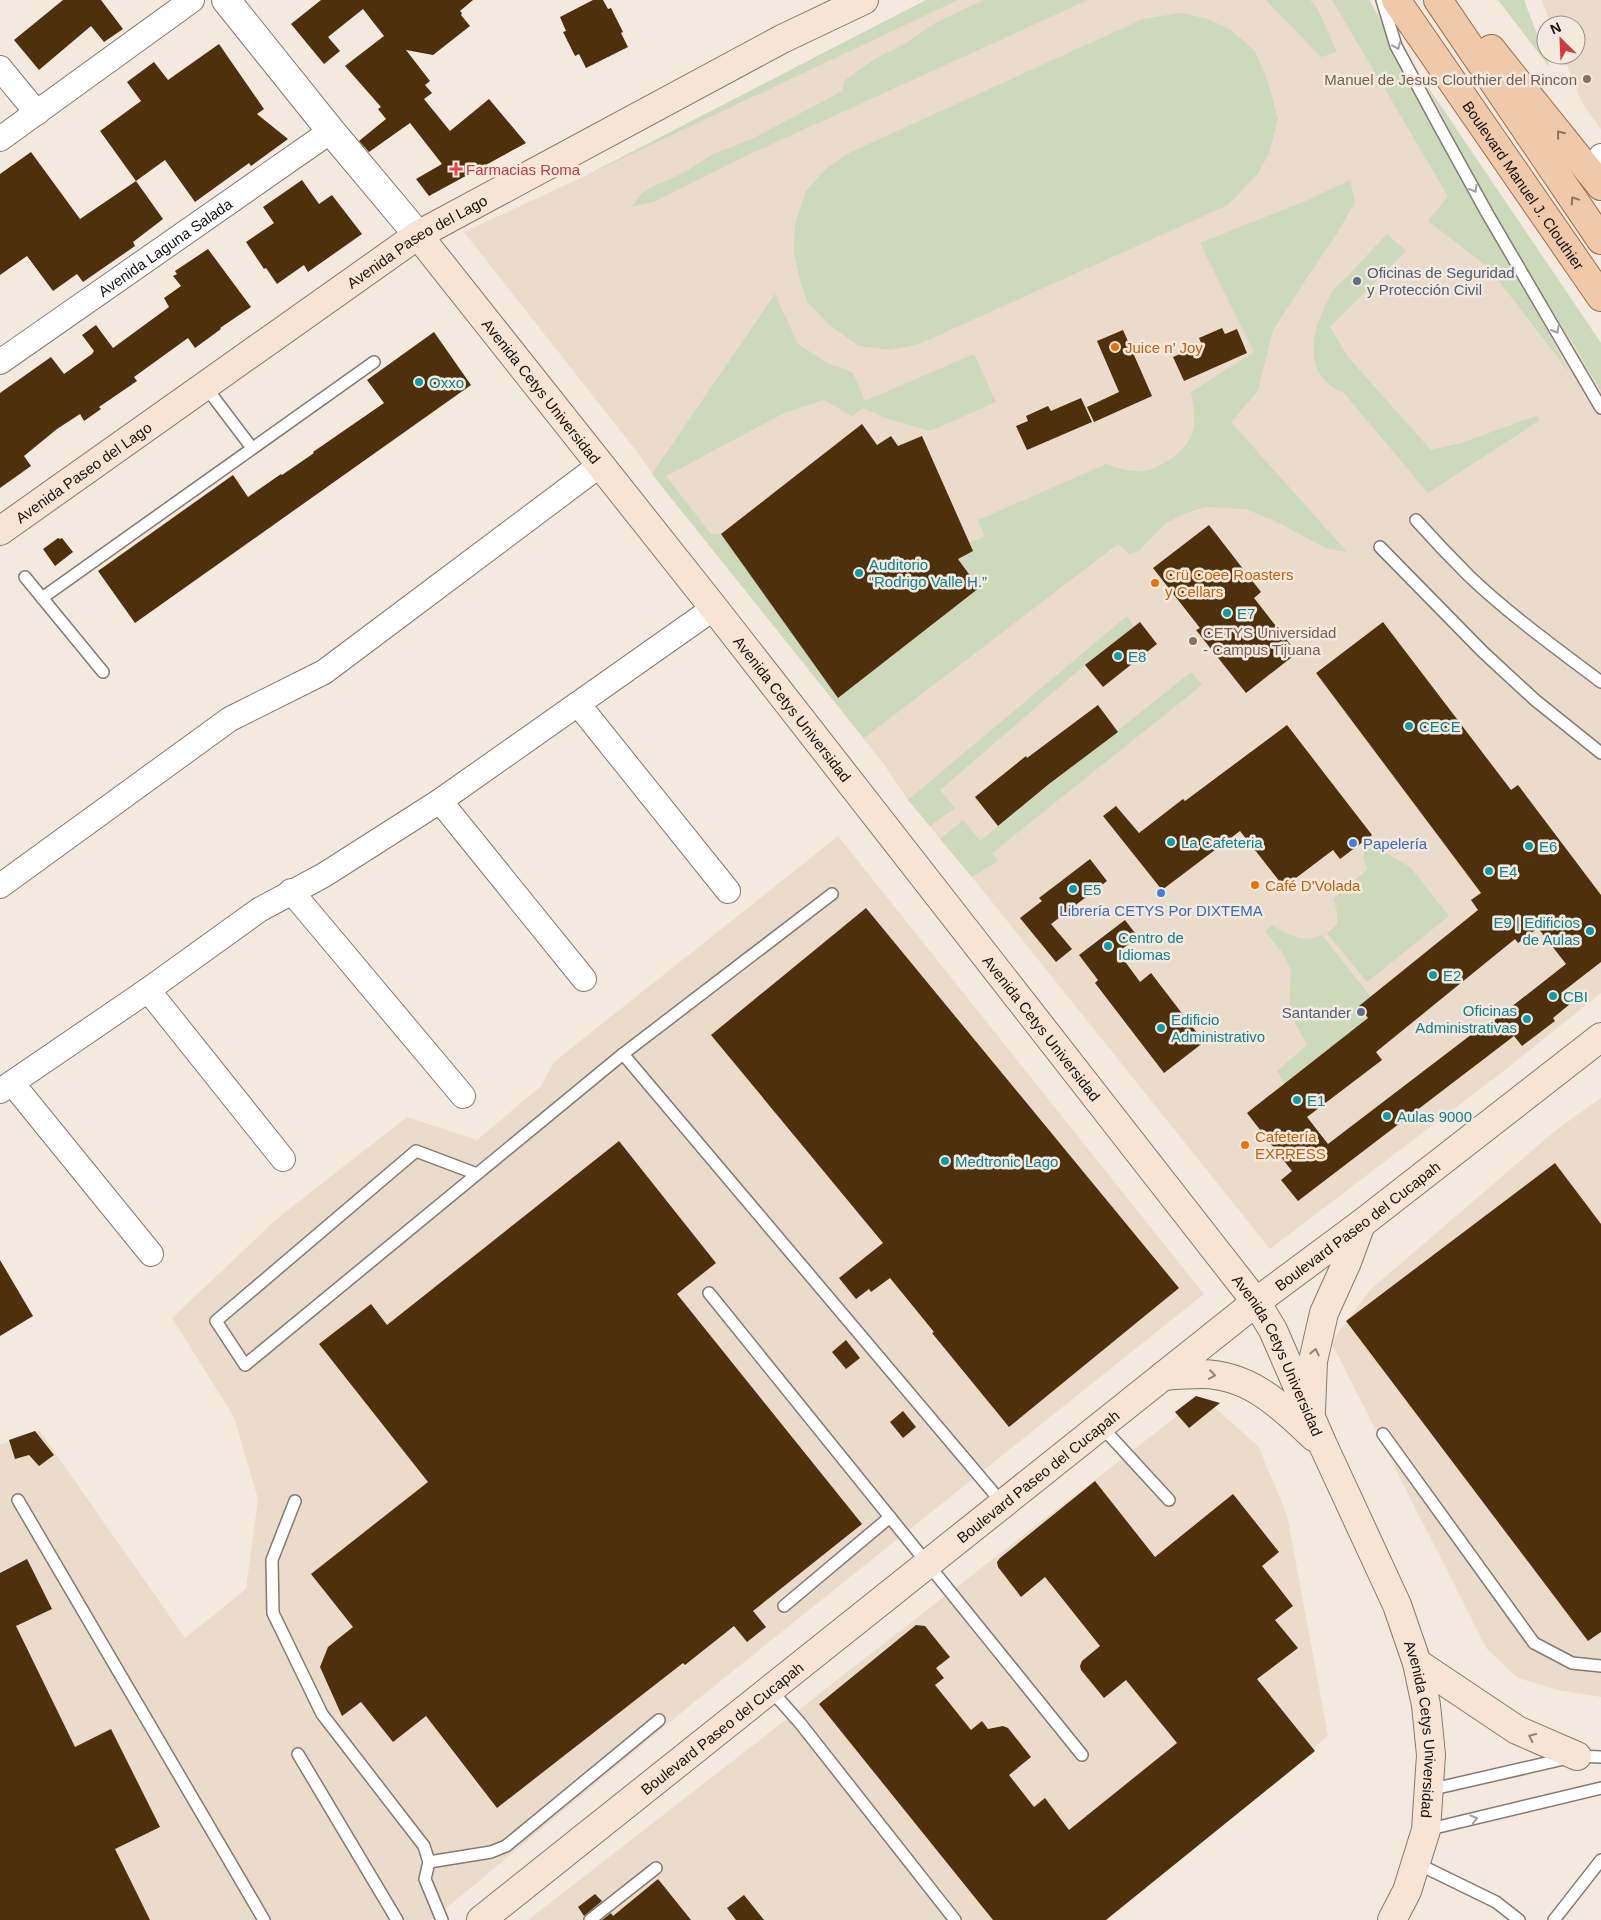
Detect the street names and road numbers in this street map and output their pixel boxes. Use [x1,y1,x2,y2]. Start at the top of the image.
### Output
street label: Boulevard Manuel J. Clouthier [1460,98,1588,273]
street label: Avenida Paseo del Lago [343,191,490,291]
street label: Avenida Laguna Salada [95,194,235,299]
street label: Avenida Cetys Universidad [479,315,604,467]
street label: Avenida Paseo del Lago [12,418,154,526]
street label: Avenida Cetys Universidad [731,633,855,785]
street label: Avenida Cetys Universidad [980,952,1104,1104]
street label: Boulevard Paseo del Cucapah [1271,1157,1443,1294]
street label: Avenida Cetys Universidad [1229,1271,1326,1438]
street label: Boulevard Paseo del Cucapah [953,1406,1122,1546]
street label: Avenida Cetys Universidad [1401,1638,1440,1819]
street label: Boulevard Paseo del Cucapah [637,1658,806,1798]

